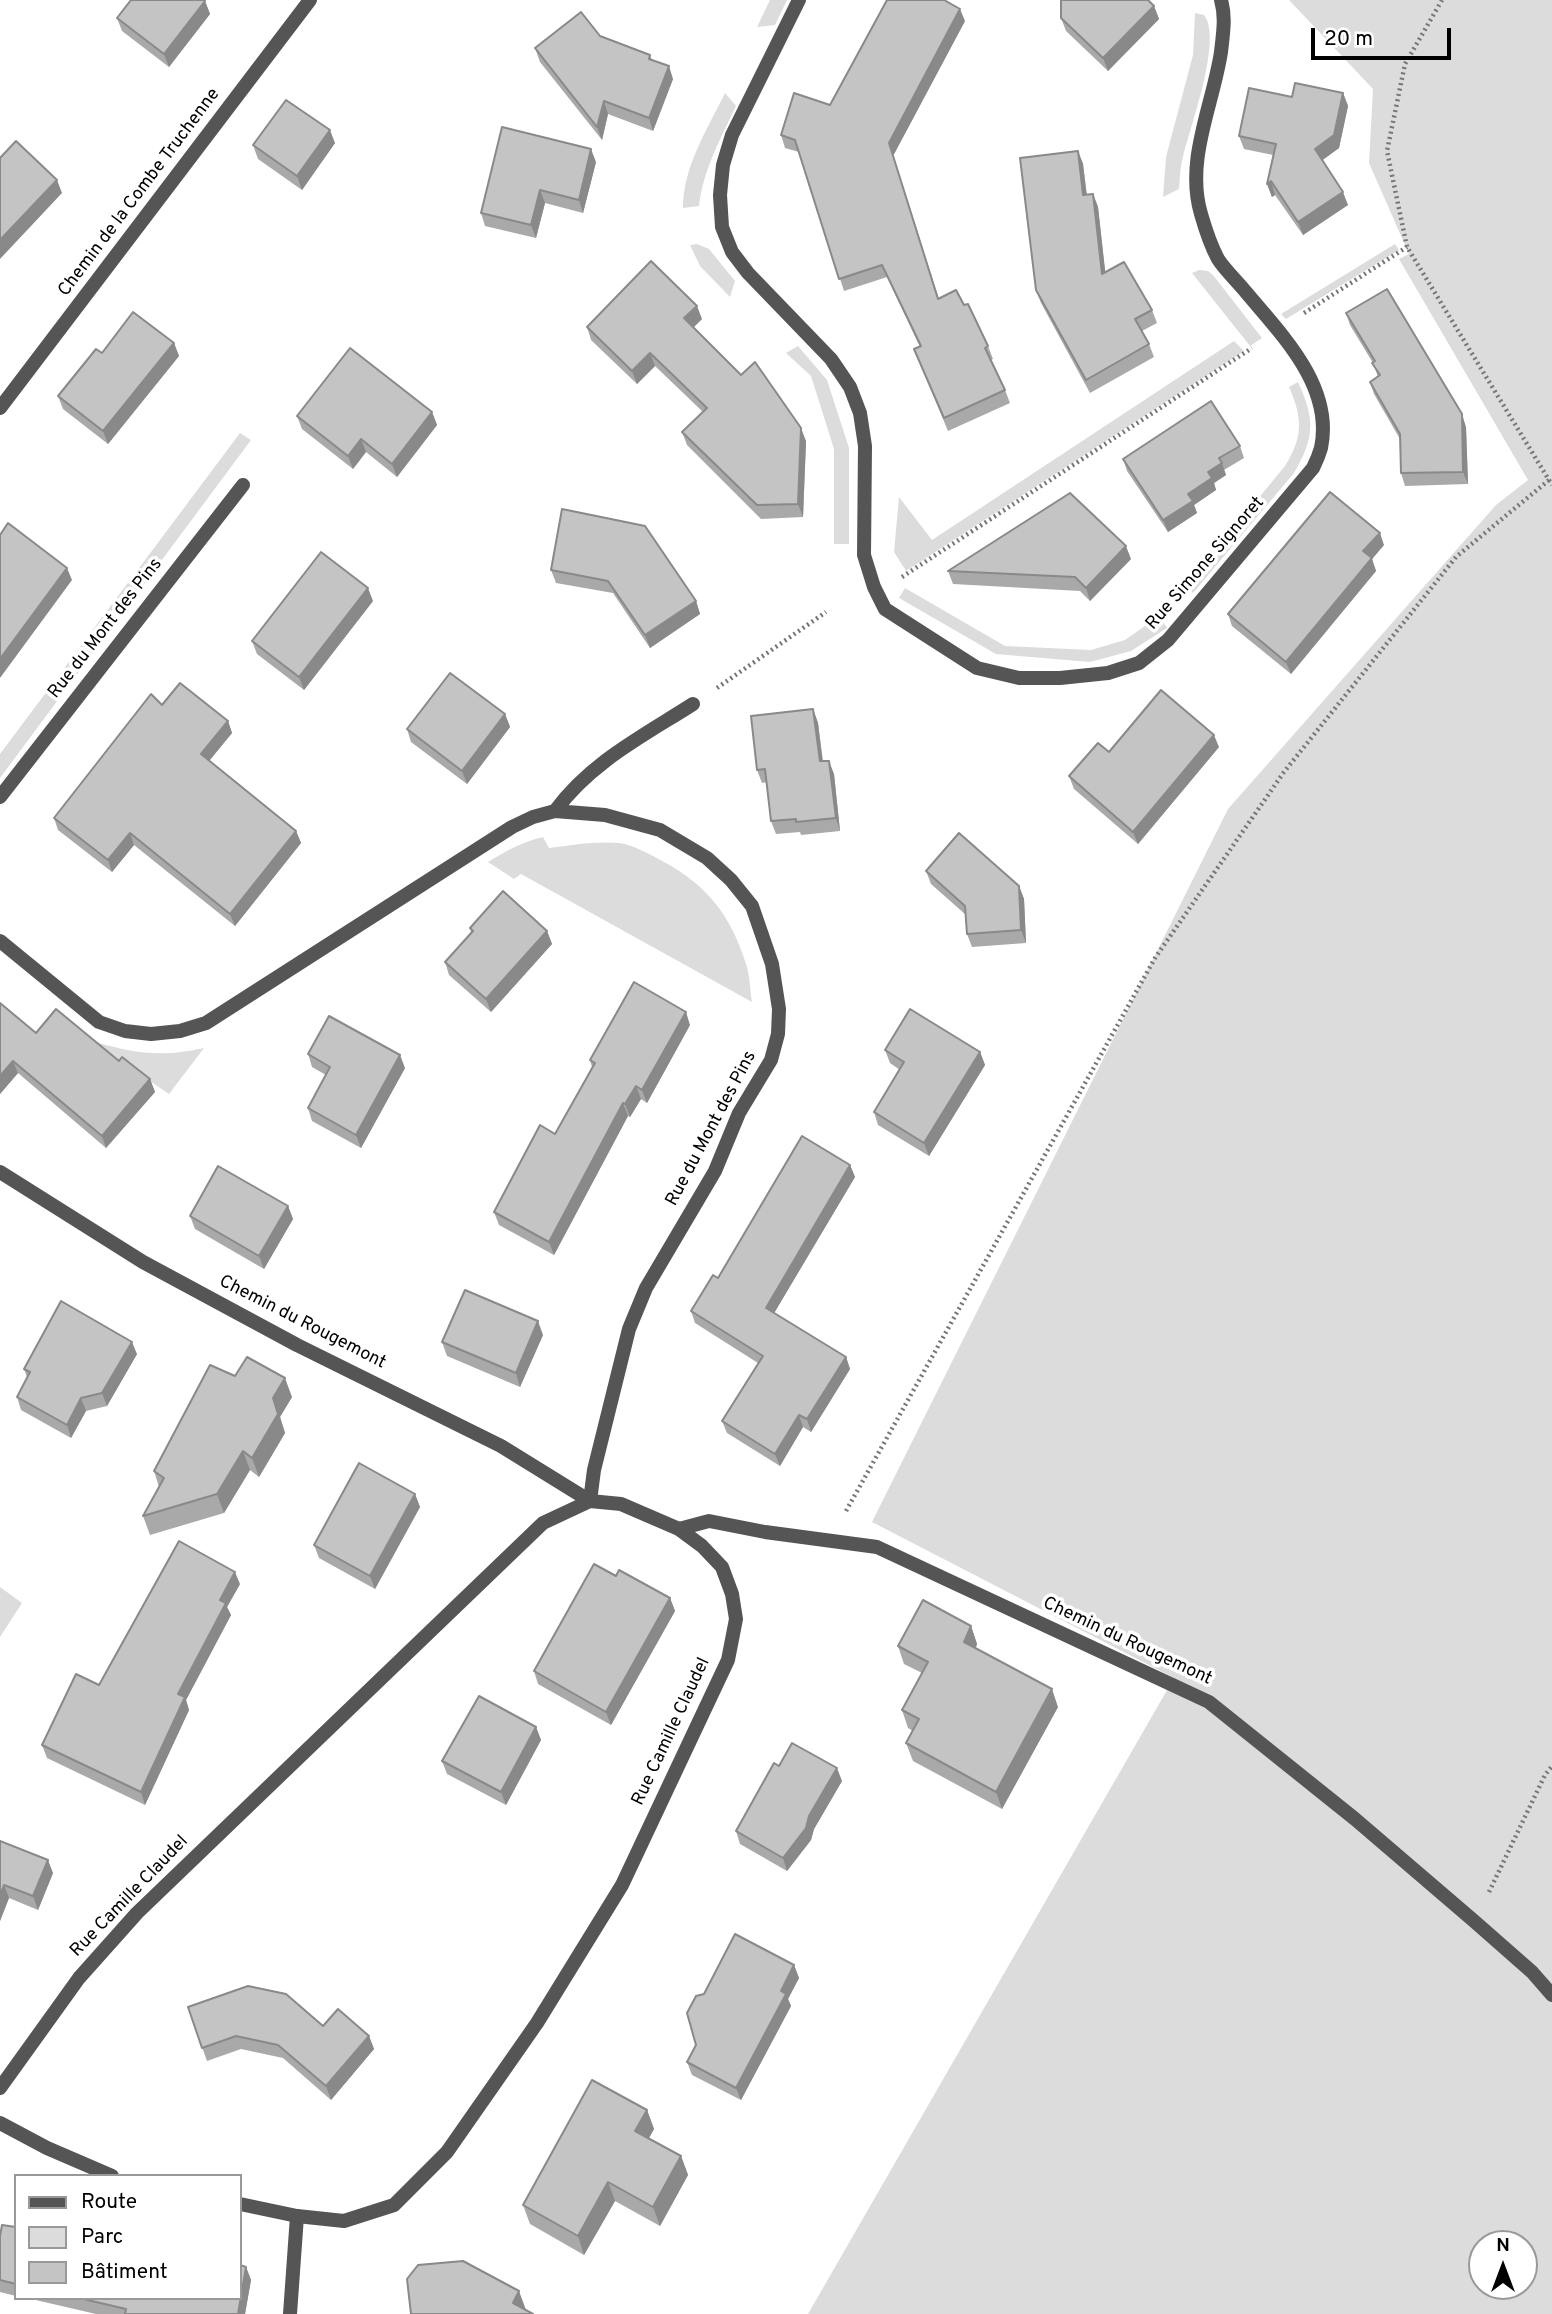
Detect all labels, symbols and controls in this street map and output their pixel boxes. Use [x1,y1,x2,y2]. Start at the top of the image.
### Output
scale bar [1314,14,1454,58]
text: 20 m [1324,26,1373,53]
street label: Chemin de la Combe Truchenne [55,85,225,301]
street label: Rue Simone Signoret [1142,493,1270,635]
street label: Rue du Mont des Pins [44,554,168,704]
street label: Rue du Mont des Pins [662,1048,762,1210]
street label: Chemin du Rougemont [215,1272,389,1374]
street label: Chemin du Rougemont [1039,1593,1215,1691]
street label: Rue Camille Claudel [628,1655,716,1809]
street label: Rue Camille Claudel [66,1832,194,1962]
legend [14,2174,242,2300]
text: Route [81,2189,137,2216]
text: Parc [81,2224,123,2251]
north arrow [1468,2230,1538,2300]
text: N [1496,2234,1510,2258]
text: Bâtiment [81,2259,168,2286]

